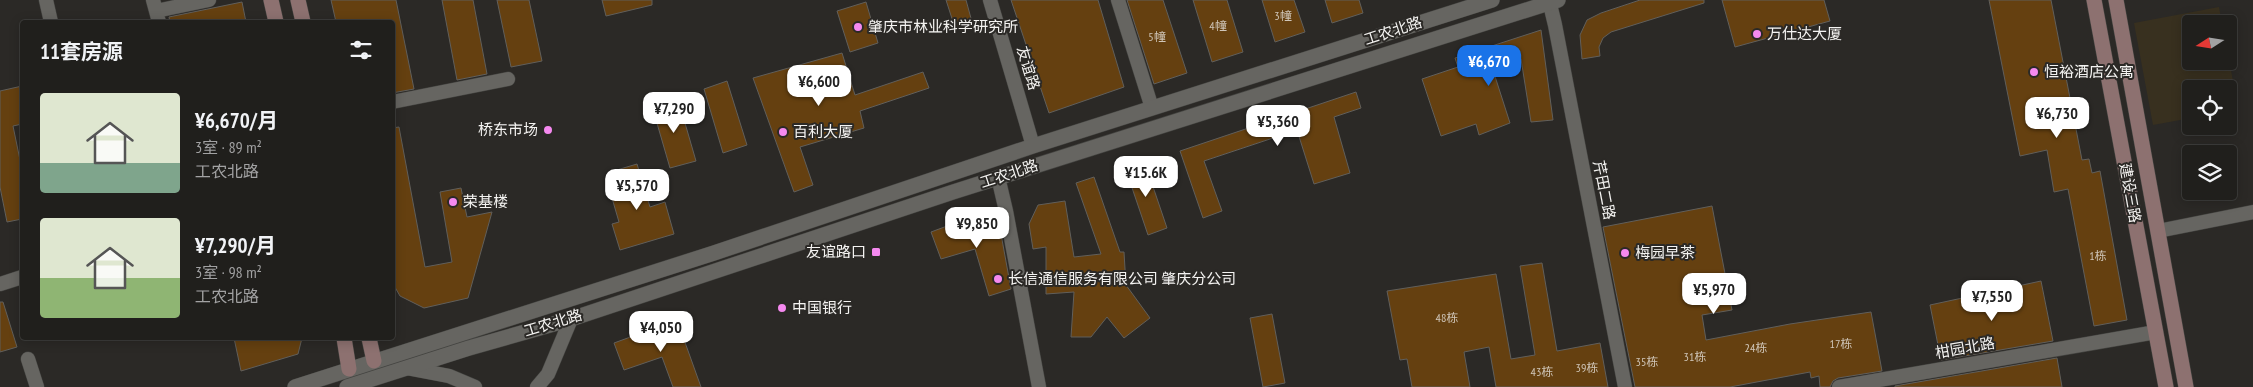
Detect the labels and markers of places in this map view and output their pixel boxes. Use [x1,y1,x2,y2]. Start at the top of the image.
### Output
place label: 肇庆市林业科学研究所 [868,17,1018,36]
marker: 肇庆市林业科学研究所 [852,21,864,33]
place label: 万仕达大厦 [1767,24,1842,43]
marker: 万仕达大厦 [1751,28,1763,40]
pin: ¥6,670 [1448,44,1530,87]
place label: 恒裕酒店公寓 [2044,62,2134,81]
pin: ¥6,600 [778,64,860,107]
marker: 恒裕酒店公寓 [2028,66,2040,78]
pin: ¥7,290 [633,92,715,134]
pin: ¥6,730 [2016,96,2098,139]
pin: ¥5,360 [1237,104,1319,147]
place label: 桥东市场 [478,120,538,139]
place label: 百利大厦 [793,122,853,141]
marker: 桥东市场 [542,124,554,136]
marker: 百利大厦 [777,126,789,138]
pin: ¥15.6K [1105,156,1187,198]
pin: ¥5,570 [596,168,678,211]
place label: 荣基楼 [463,192,508,211]
marker: 荣基楼 [447,196,459,208]
pin: ¥9,850 [936,206,1018,249]
place label: 友谊路口 [806,242,866,261]
place label: 梅园早茶 [1635,243,1695,262]
marker: 友谊路口 [870,246,882,258]
marker: 梅园早茶 [1619,247,1631,259]
place label: 长信通信服务有限公司 肇庆分公司 [1008,269,1236,288]
pin: ¥5,970 [1673,272,1755,315]
marker: 长信通信服务有限公司 肇庆分公司 [992,273,1004,285]
pin: ¥7,550 [1951,280,2033,322]
place label: 中国银行 [792,298,852,317]
marker: 中国银行 [776,302,788,314]
pin: ¥4,050 [620,310,702,353]

